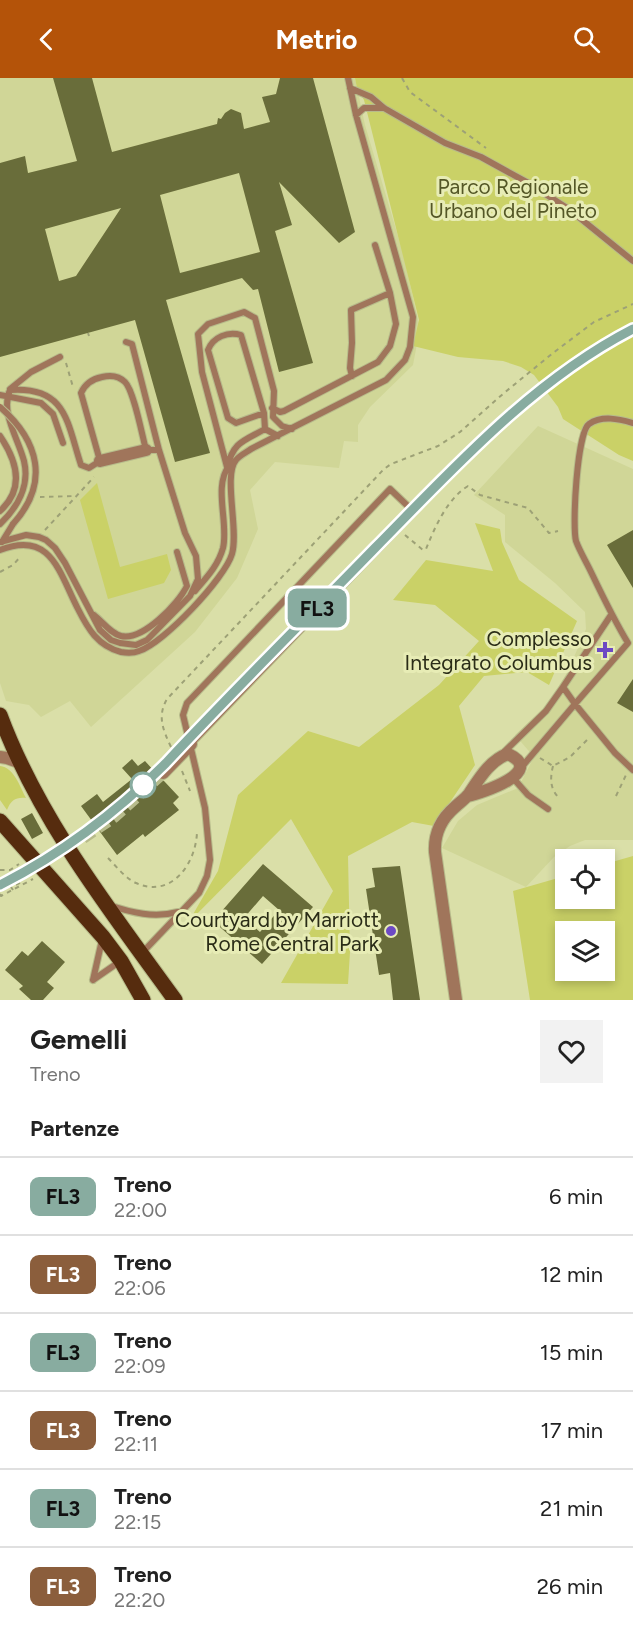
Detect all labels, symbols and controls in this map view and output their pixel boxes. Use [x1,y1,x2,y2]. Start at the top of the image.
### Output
icon: back [30,23,63,56]
text: Metrio [276,23,357,56]
icon: search [570,23,603,56]
park label: Parco Regionale Urbano del Pineto [429,174,597,223]
line badge: FL3 [282,588,352,628]
text: FL3 [300,596,334,621]
place label: Complesso Integrato Columbus [405,626,592,675]
marker: Complesso Integrato Columbus [596,641,614,659]
unlabelled marker [130,772,156,798]
map controls [555,849,615,981]
button: locate [555,849,615,909]
place label: Courtyard by Marriott Rome Central Park [175,907,380,956]
button: layers [555,921,615,981]
marker: Courtyard by Marriott Rome Central Park [384,924,398,938]
button: heart [540,1020,603,1083]
text: Gemelli [30,1022,127,1056]
text: Treno [30,1062,81,1086]
text: Partenze [30,1115,119,1142]
text: Treno [114,1171,172,1198]
text: 6 min [549,1183,603,1210]
text: FL3 [46,1184,80,1209]
text: 22:00 [114,1198,167,1222]
text: Treno [114,1249,172,1276]
text: 12 min [540,1261,603,1288]
text: FL3 [46,1262,80,1287]
text: 22:06 [114,1276,166,1300]
text: Treno [114,1327,172,1354]
text: 15 min [540,1339,603,1366]
text: FL3 [46,1340,80,1365]
text: 22:09 [114,1354,166,1378]
text: Treno [114,1405,172,1432]
text: 17 min [541,1417,603,1444]
text: FL3 [46,1418,80,1443]
text: 22:11 [114,1432,158,1456]
text: Treno [114,1483,172,1510]
text: 21 min [540,1495,603,1522]
text: FL3 [46,1496,80,1521]
text: 22:15 [114,1510,161,1534]
text: Treno [114,1561,172,1588]
text: 26 min [537,1573,603,1600]
text: FL3 [46,1574,80,1599]
text: 22:20 [114,1588,165,1612]

